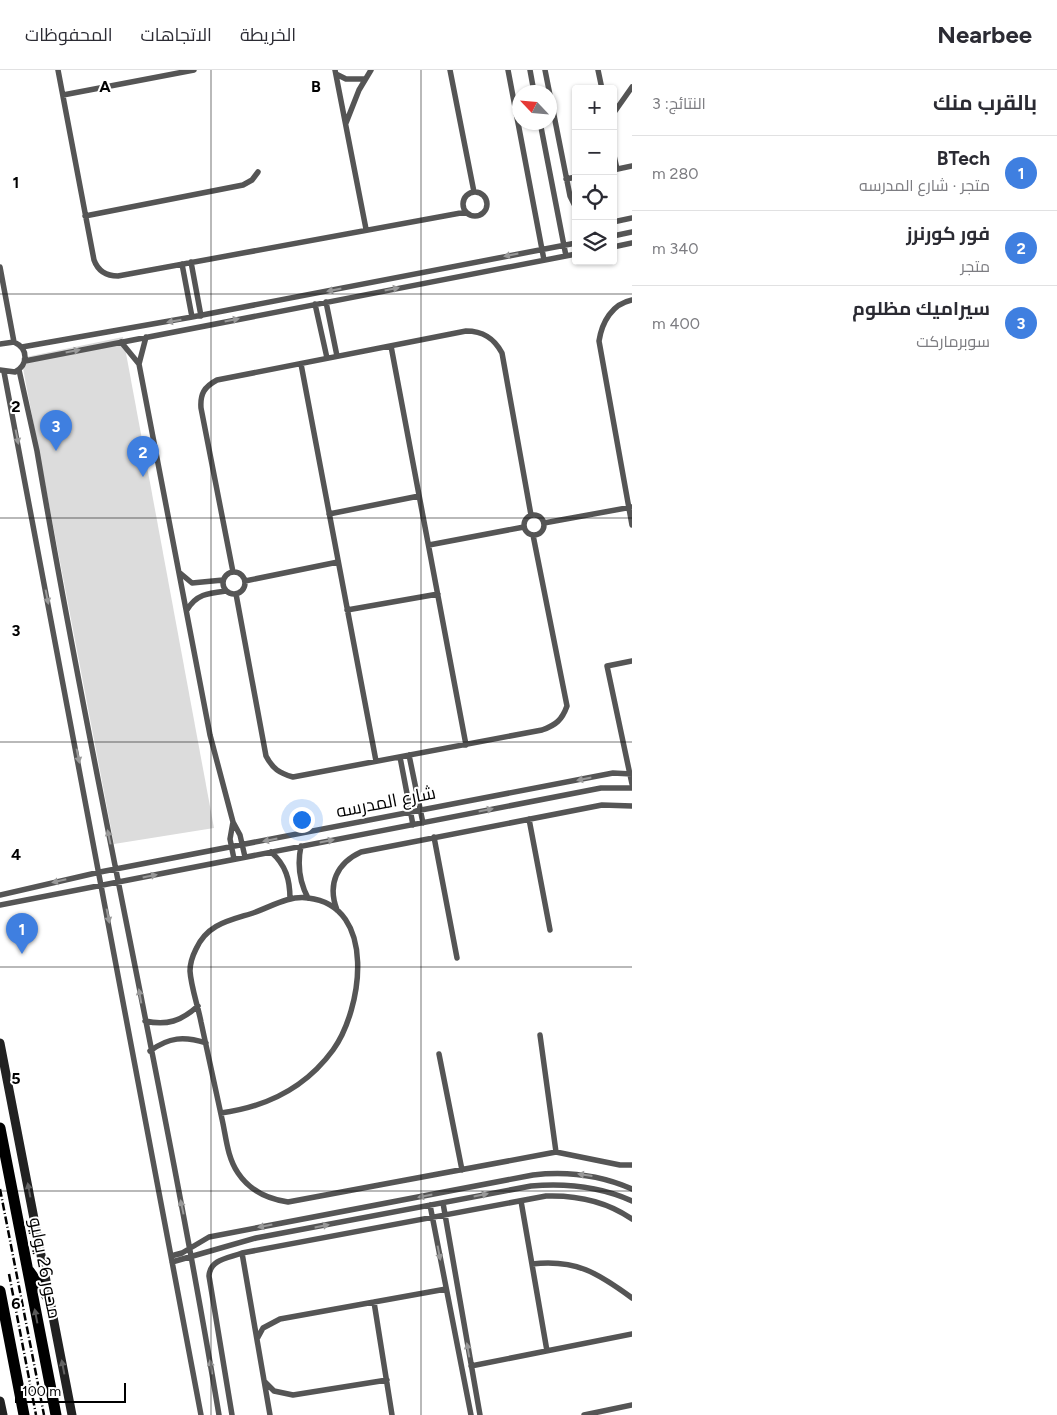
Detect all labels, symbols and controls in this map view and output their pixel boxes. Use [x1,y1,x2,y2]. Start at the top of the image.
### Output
text: Nearbee [937,20,1032,49]
text: المحفوظات [25,24,113,46]
text: الاتجاهات [141,24,212,46]
text: الخريطة [240,24,296,46]
text: A [99,77,111,96]
text: B [311,77,321,96]
north arrow [512,85,557,130]
map controls [572,85,617,265]
button: + [572,85,617,130]
text: بالقرب منك [933,90,1037,115]
text: النتائج: 3 [652,94,706,113]
button: − [572,130,617,175]
text: BTech [937,147,990,170]
text: 280 m [652,164,699,183]
text: 1 [1018,164,1024,183]
text: 1 [13,173,19,192]
button: locate [572,175,617,220]
text: متجر · شارع المدرسه [859,176,990,195]
button: layers [572,220,617,265]
text: فور كورنرز [906,222,990,245]
text: 340 m [652,239,698,258]
text: 2 [1016,239,1026,258]
one-way arrow [502,252,518,260]
text: متجر [961,257,990,276]
one-way arrow [384,285,400,293]
one-way arrow [326,286,342,294]
text: سيراميك مظلوم [852,297,990,320]
text: 400 m [652,314,700,333]
text: 3 [1017,314,1025,333]
one-way arrow [225,316,241,324]
one-way arrow [166,317,182,325]
text: سوبرماركت [916,332,990,351]
one-way arrow [65,347,81,355]
text: 2 [11,397,21,416]
pin: 3 [40,410,72,451]
one-way arrow [13,429,21,445]
pin: 2 [127,436,159,477]
one-way arrow [44,589,52,605]
text: 3 [12,621,21,640]
one-way arrow [74,749,82,765]
one-way arrow [575,776,591,784]
street label: شارع المدرسه [334,782,438,823]
one-way arrow [479,806,495,814]
your location [289,807,315,833]
one-way arrow [105,828,113,844]
one-way arrow [261,836,277,844]
one-way arrow [319,837,335,845]
text: 4 [11,845,21,864]
one-way arrow [142,871,158,879]
one-way arrow [51,877,66,885]
one-way arrow [104,908,112,924]
pin: 1 [6,913,38,954]
one-way arrow [136,989,144,1004]
text: 5 [11,1069,21,1088]
one-way arrow [577,1171,593,1179]
one-way arrow [24,1182,32,1198]
one-way arrow [474,1191,490,1199]
one-way arrow [417,1192,433,1200]
one-way arrow [178,1198,186,1214]
street label: محور 26 يوليو [24,1216,66,1320]
one-way arrow [314,1221,330,1229]
one-way arrow [257,1223,273,1231]
one-way arrow [436,1245,444,1261]
text: 6 [11,1294,21,1313]
one-way arrow [32,1307,40,1323]
one-way arrow [463,1342,471,1358]
one-way arrow [58,1359,66,1375]
one-way arrow [206,1359,214,1375]
scale bar [15,1380,126,1403]
text: 100 m [22,1383,61,1400]

